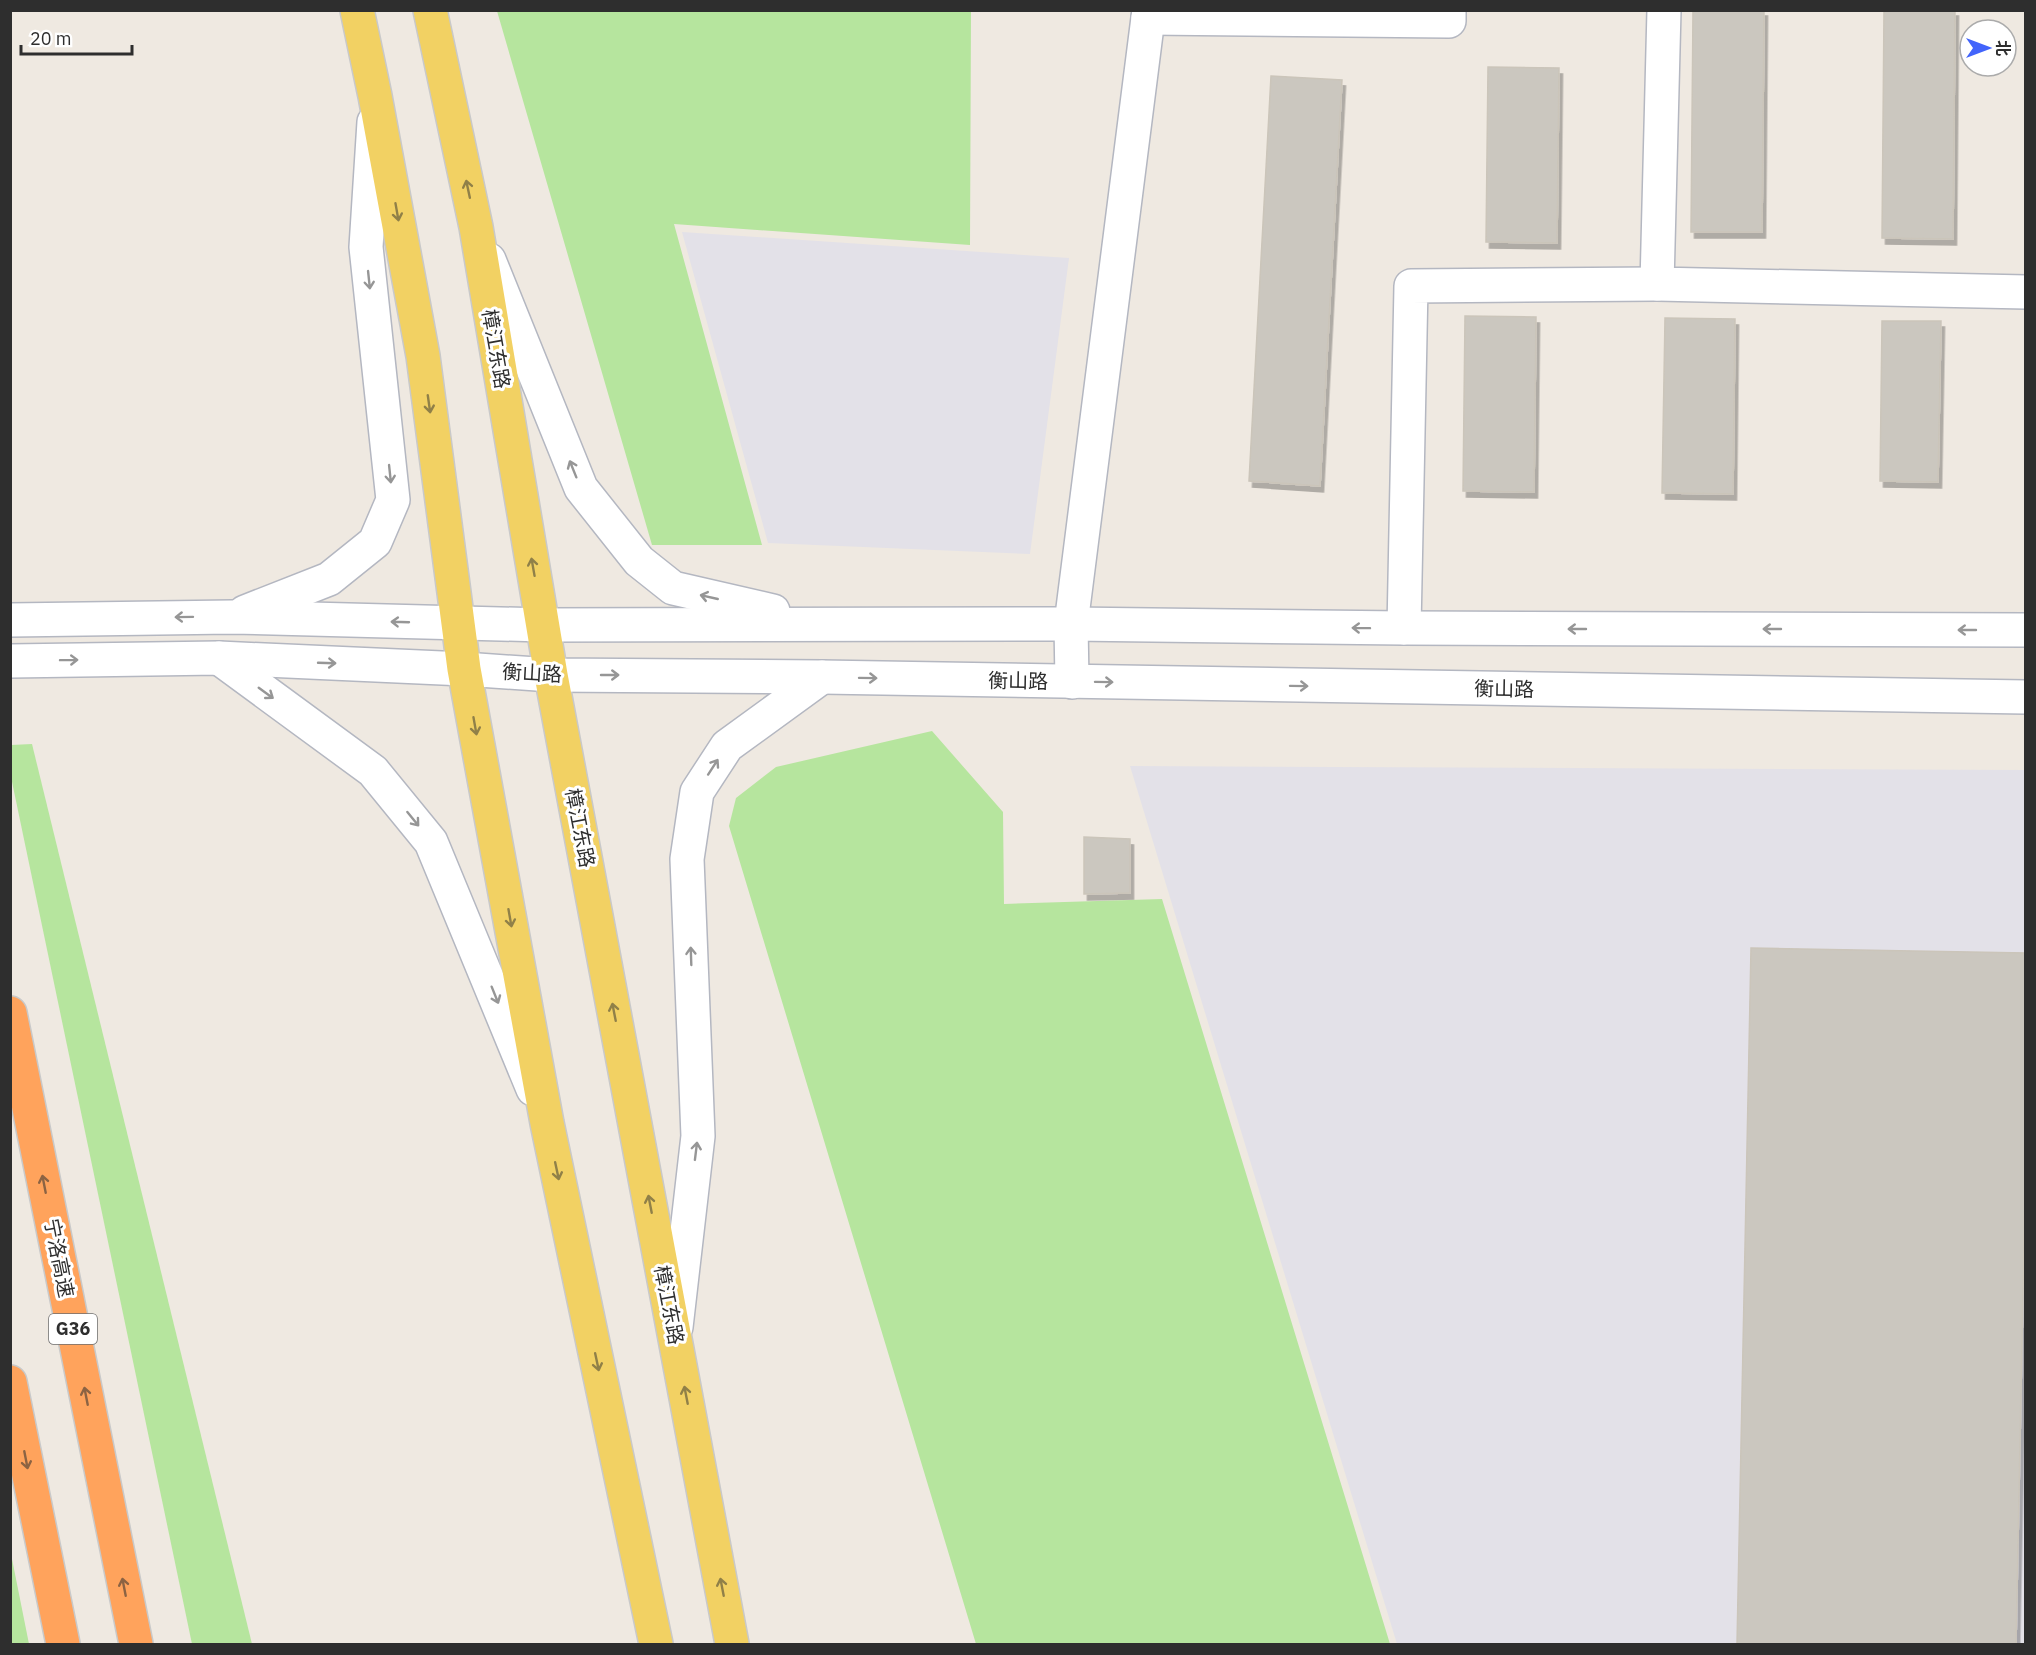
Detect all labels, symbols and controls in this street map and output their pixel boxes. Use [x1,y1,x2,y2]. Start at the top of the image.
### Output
scale bar [21,18,132,56]
north arrow [1958,18,2018,78]
text: 20 m [30,27,72,50]
text: 北 [1993,40,2013,56]
one-way arrow [461,180,473,199]
one-way arrow [391,202,402,221]
one-way arrow [364,269,375,289]
street label: 樟江东路 [476,307,517,391]
one-way arrow [424,394,435,414]
one-way arrow [567,460,578,478]
one-way arrow [385,463,396,483]
one-way arrow [527,558,538,578]
one-way arrow [700,590,719,602]
one-way arrow [174,612,194,623]
one-way arrow [390,616,410,628]
one-way arrow [1352,622,1372,633]
one-way arrow [1568,623,1588,635]
one-way arrow [1763,623,1783,635]
one-way arrow [1958,624,1978,636]
one-way arrow [58,655,78,666]
one-way arrow [316,657,336,668]
street label: 衡山路 [501,657,563,688]
street label: 衡山路 [988,666,1048,695]
one-way arrow [599,669,619,681]
one-way arrow [857,672,877,684]
street label: 衡山路 [1474,674,1534,703]
one-way arrow [1094,677,1114,688]
one-way arrow [1289,680,1309,691]
one-way arrow [258,687,274,699]
one-way arrow [470,716,481,735]
one-way arrow [708,759,720,776]
street label: 樟江东路 [560,786,601,870]
one-way arrow [406,811,419,827]
one-way arrow [505,908,516,927]
one-way arrow [685,947,697,967]
one-way arrow [490,986,501,1004]
one-way arrow [608,1003,619,1022]
one-way arrow [691,1142,702,1162]
one-way arrow [552,1162,564,1181]
one-way arrow [38,1175,49,1194]
one-way arrow [644,1194,655,1214]
street label: 宁洛高速 [39,1216,80,1300]
street label: 樟江东路 [649,1263,690,1347]
road number: G36 [49,1314,97,1344]
one-way arrow [592,1352,603,1372]
one-way arrow [680,1386,691,1406]
one-way arrow [80,1387,91,1406]
one-way arrow [21,1450,32,1469]
one-way arrow [118,1578,129,1597]
one-way arrow [716,1578,727,1597]

